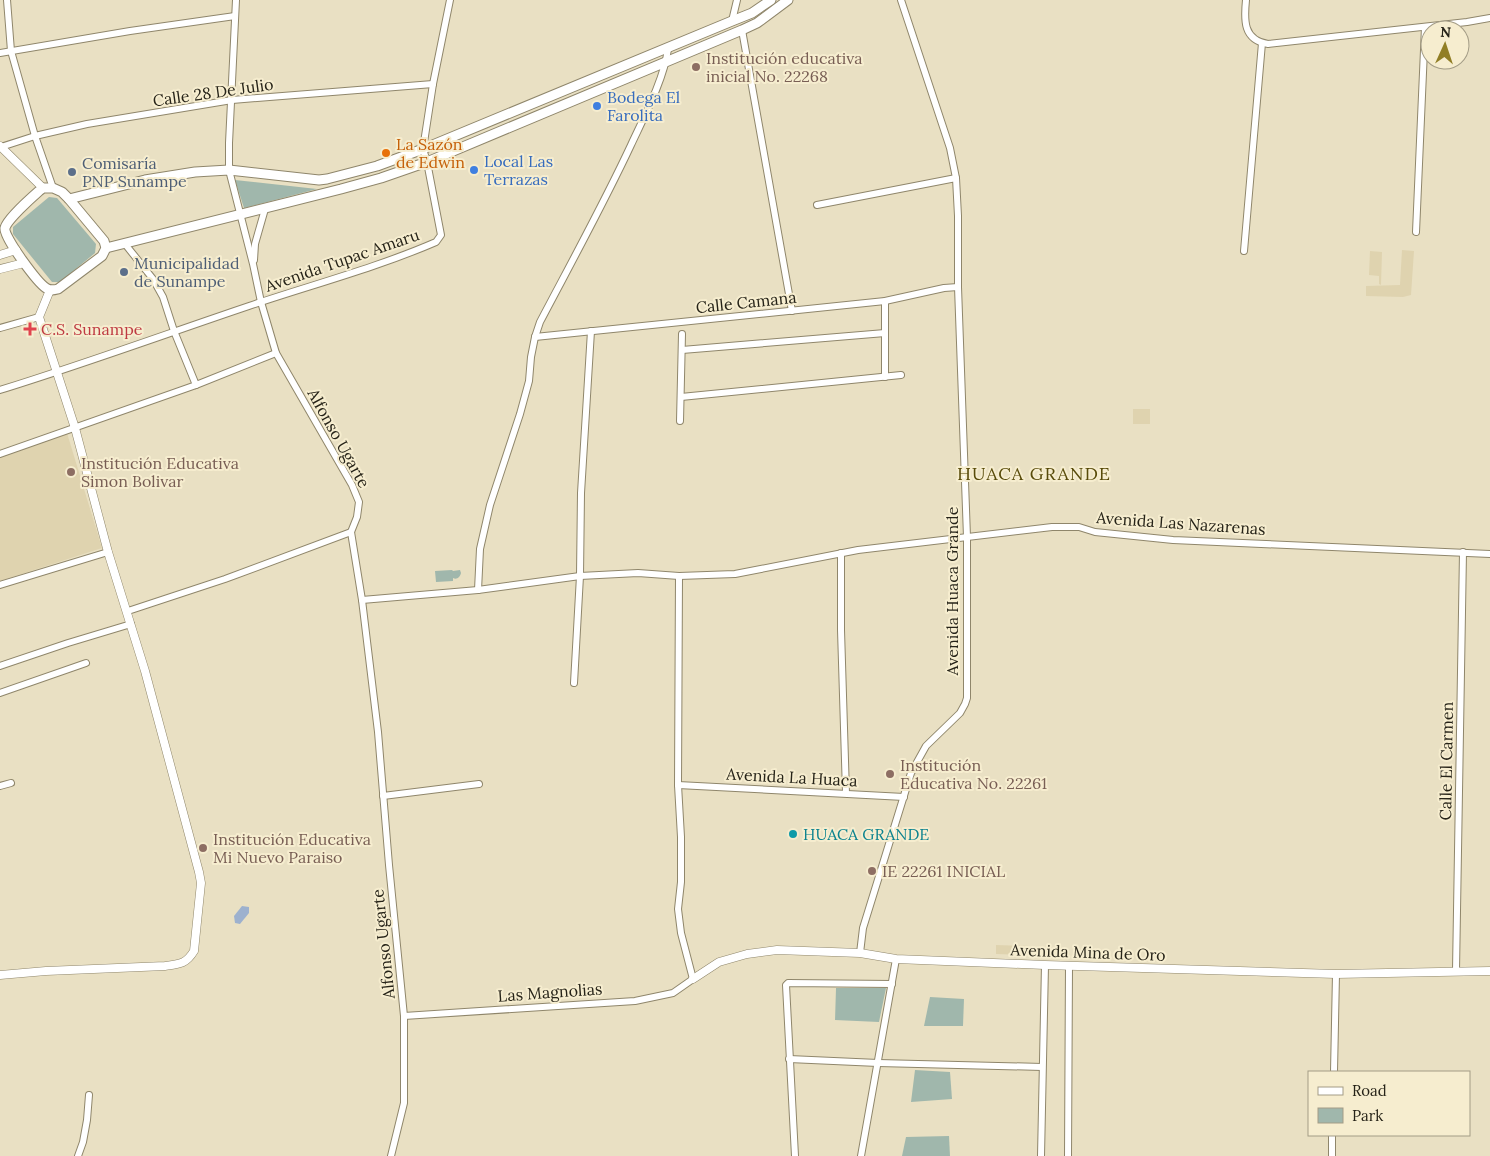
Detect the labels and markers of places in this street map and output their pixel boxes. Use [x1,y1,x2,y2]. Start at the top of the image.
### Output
place label: Institución educativa inicial No. 22268 [706,48,863,86]
marker: Institución educativa inicial No. 22268 [690,61,702,73]
place label: Bodega El Farolita [607,87,680,125]
marker: Bodega El Farolita [591,100,603,112]
place label: La Sazón de Edwin [396,134,465,172]
marker: La Sazón de Edwin [380,147,392,159]
place label: Local Las Terrazas [484,151,553,189]
place label: Comisaría PNP Sunampe [82,153,187,191]
marker: Local Las Terrazas [468,164,480,176]
marker: Comisaría PNP Sunampe [66,166,78,178]
place label: Municipalidad de Sunampe [134,253,240,291]
marker: Municipalidad de Sunampe [118,266,130,278]
place label: C.S. Sunampe [41,319,143,339]
marker: C.S. Sunampe [23,322,37,336]
place label: Institución Educativa Simon Bolivar [81,453,239,491]
marker: Institución Educativa Simon Bolivar [65,466,77,478]
place label: Institución Educativa No. 22261 [900,755,1047,793]
marker: Institución Educativa No. 22261 [884,768,896,780]
place label: HUACA GRANDE [803,824,929,844]
marker: HUACA GRANDE [787,828,799,840]
place label: Institución Educativa Mi Nuevo Paraiso [213,829,371,867]
marker: Institución Educativa Mi Nuevo Paraiso [197,842,209,854]
place label: IE 22261 INICIAL [882,861,1005,881]
marker: IE 22261 INICIAL [866,865,878,877]

